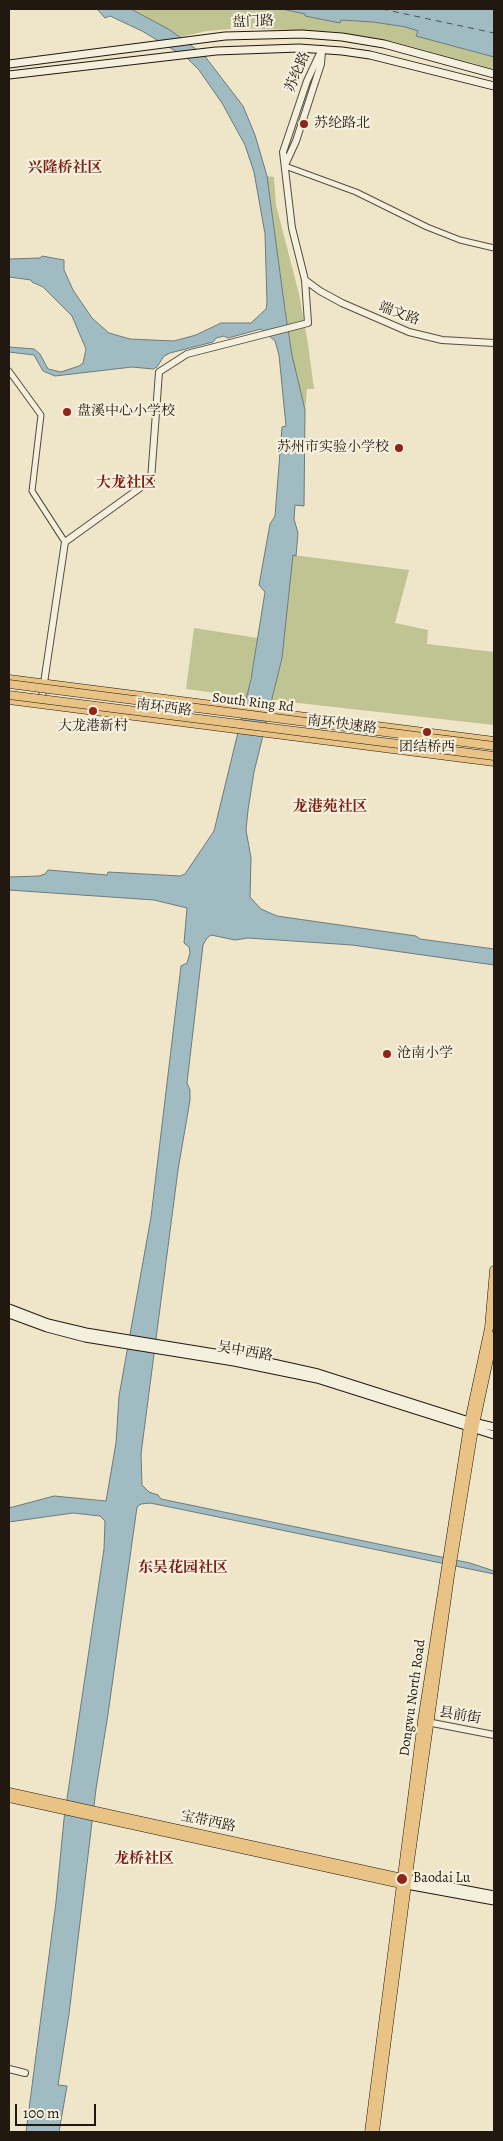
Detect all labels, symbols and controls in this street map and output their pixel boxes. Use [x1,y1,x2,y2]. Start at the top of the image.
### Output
street label: 盘门路 [232,13,274,31]
street label: 苏纶路 [282,49,314,95]
place label: 苏纶路北 [314,116,370,132]
marker: 苏纶路北 [298,118,310,130]
district label: 兴隆桥社区 [28,159,102,177]
street label: 端文路 [376,299,422,329]
place label: 盘溪中心小学校 [77,404,175,420]
marker: 盘溪中心小学校 [61,406,73,418]
place label: 苏州市实验小学校 [277,440,389,456]
marker: 苏州市实验小学校 [393,442,405,454]
district label: 大龙社区 [96,474,156,492]
street label: South Ring Rd [211,690,295,716]
street label: 南环西路 [135,696,193,720]
marker: 大龙港新村 [87,705,99,717]
street label: 南环快速路 [306,712,378,738]
place label: 大龙港新村 [58,719,128,735]
marker: 团结桥西 [421,726,433,738]
place label: 团结桥西 [399,740,455,756]
district label: 龙港苑社区 [293,798,367,816]
place label: 沧南小学 [397,1046,453,1062]
marker: 沧南小学 [381,1048,393,1060]
street label: 吴中西路 [216,1339,274,1365]
district label: 东吴花园社区 [138,1559,228,1577]
street label: Dongwu North Road [396,1638,430,1758]
street label: 县前街 [438,1704,482,1728]
street label: 宝带西路 [179,1808,237,1836]
district label: 龙桥社区 [114,1850,174,1868]
place label: Baodai Lu [413,1871,470,1887]
marker: Baodai Lu [395,1872,409,1886]
scale bar [18,2094,99,2126]
text: 100 m [23,2103,60,2123]

